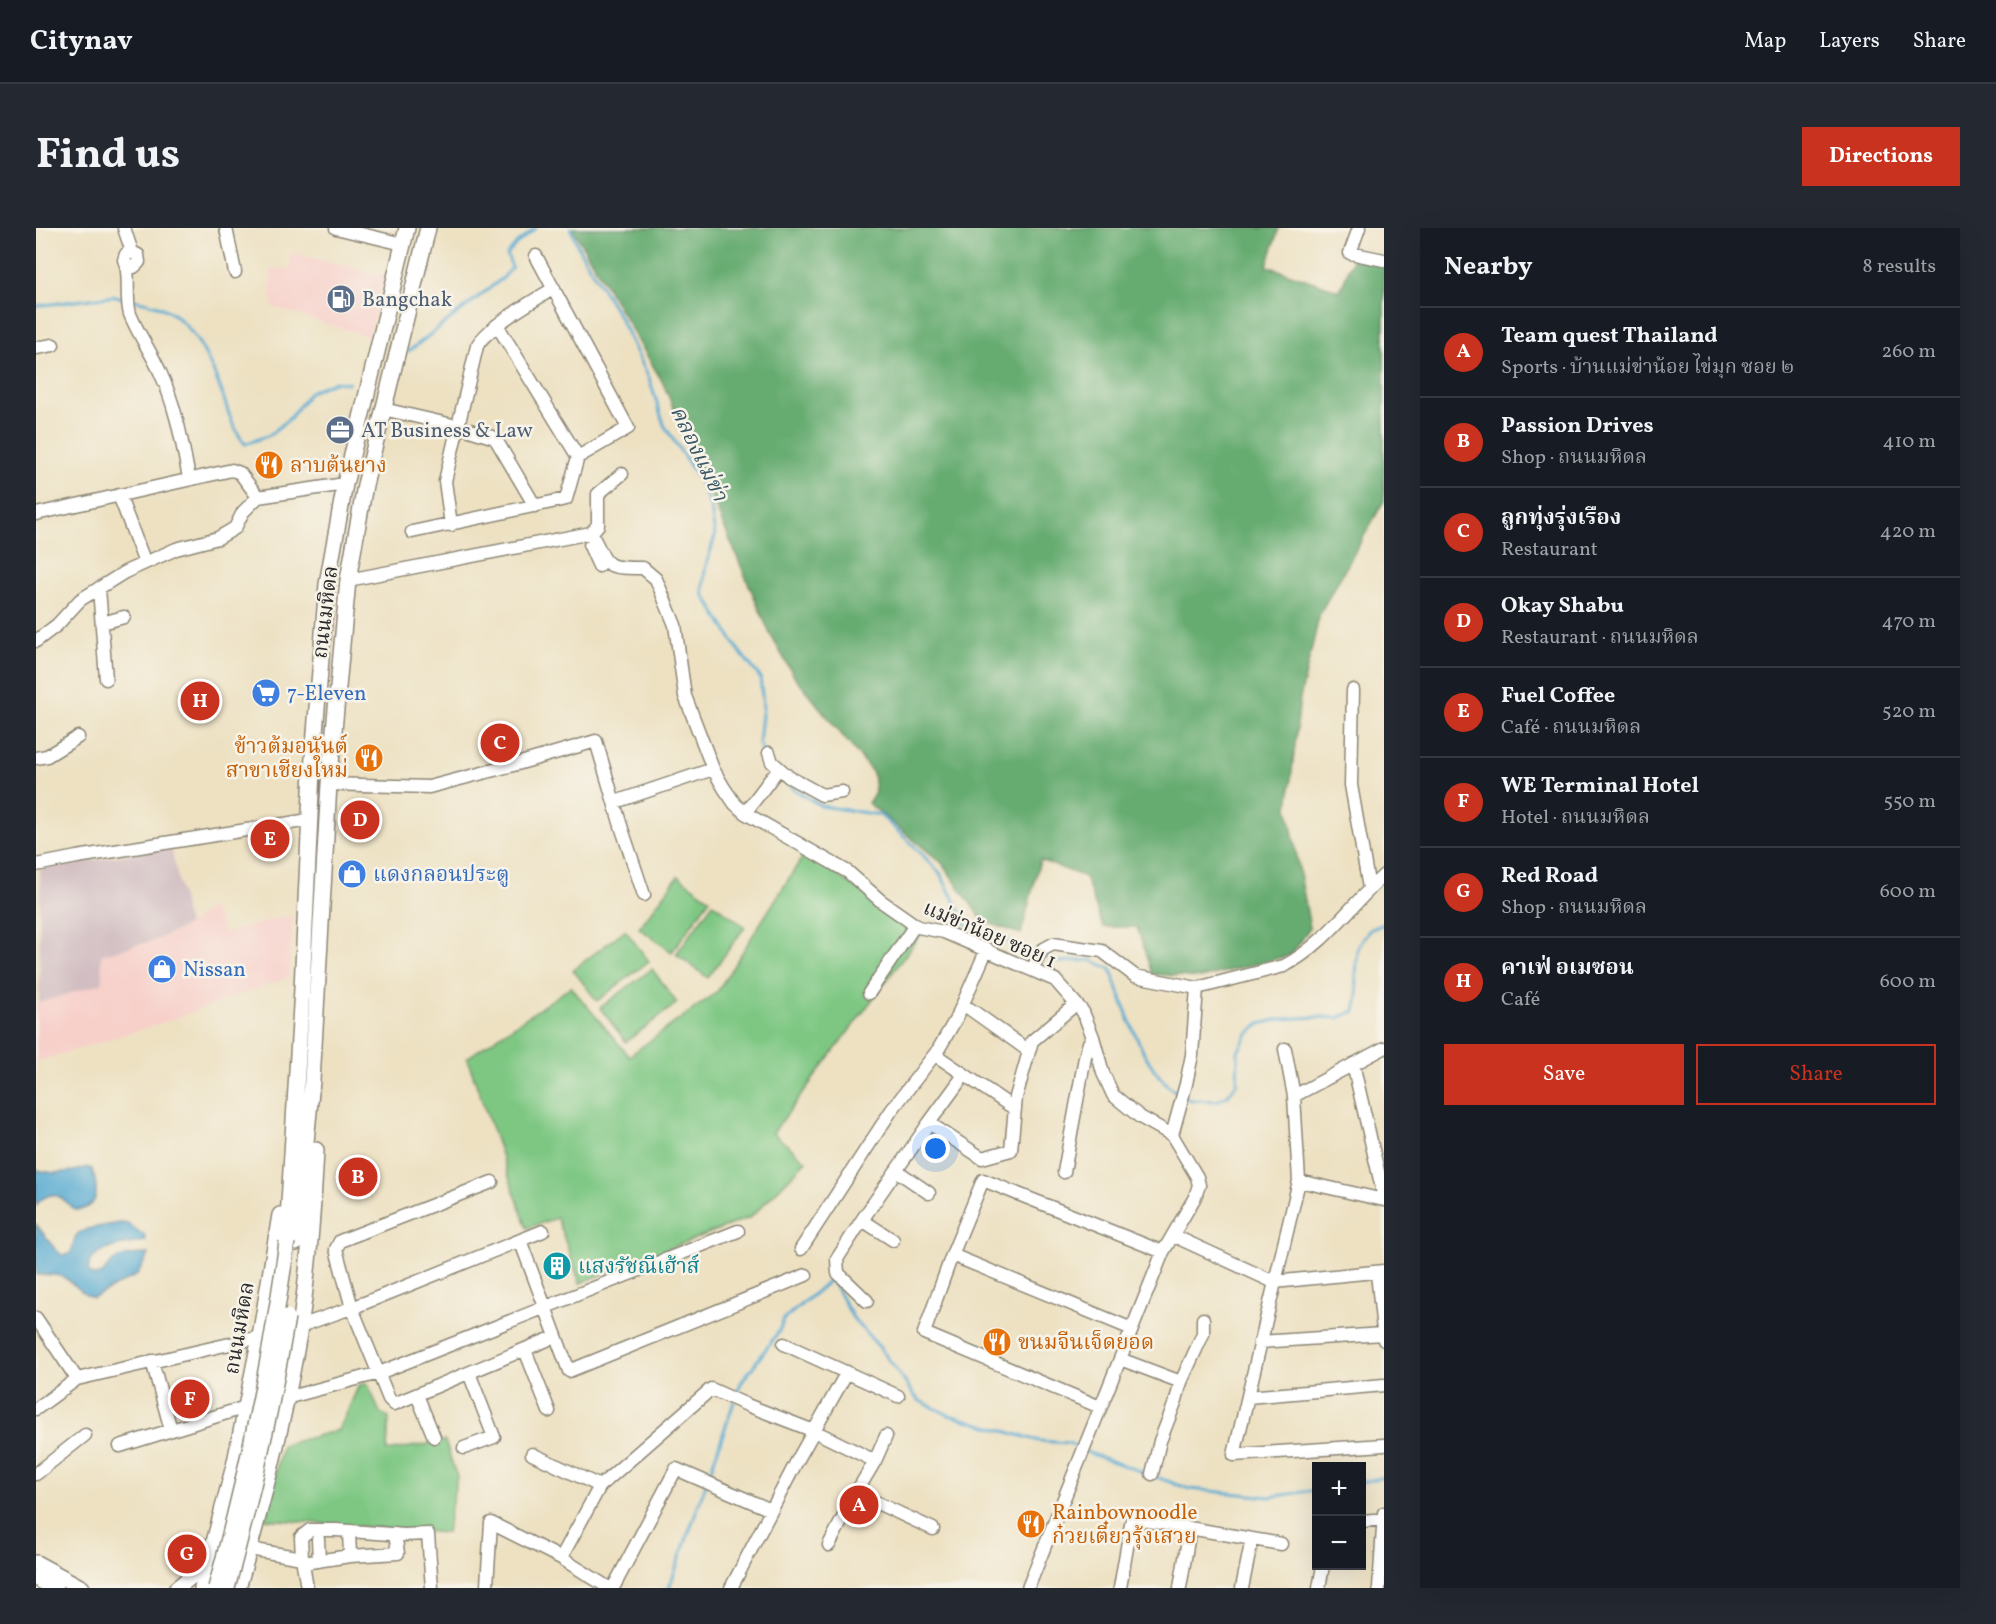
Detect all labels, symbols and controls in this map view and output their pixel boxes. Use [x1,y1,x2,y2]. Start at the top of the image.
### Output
text: Citynav [30,22,133,61]
text: Map [1744,27,1786,56]
text: Layers [1819,27,1880,56]
text: Share [1913,27,1966,56]
text: Find us [36,127,180,186]
button: Directions [1802,127,1960,186]
text: Nearby [1444,249,1533,285]
text: 8 results [1863,253,1936,281]
fuel station icon: Bangchak [325,283,357,315]
place label: Bangchak [362,286,453,315]
text: Team quest Thailand [1501,321,1718,352]
text: A [1456,338,1471,366]
text: 260 m [1881,338,1936,366]
text: Sports · บ้านแม่ข่าน้อย ไข่มุก ซอย ๒ [1501,354,1794,382]
water label: คลองแม่ข่า [661,401,735,508]
text: Passion Drives [1501,411,1654,442]
office icon: AT Business & Law [324,414,356,446]
place label: AT Business & Law [361,417,533,446]
text: B [1457,428,1470,456]
text: 410 m [1883,428,1936,456]
text: Shop · ถนนมหิดล [1501,444,1647,472]
restaurant icon: ลาบต้นยาง [253,449,285,481]
place label: ลาบต้นยาง [290,452,387,481]
text: ลูกทุ่งรุ่งเรือง [1501,503,1621,534]
text: C [1457,518,1470,546]
text: 420 m [1880,518,1936,546]
text: Restaurant [1501,536,1598,564]
street label: ถนนมหิดล [306,564,347,660]
text: Okay Shabu [1501,591,1624,622]
text: D [1456,608,1471,636]
text: 470 m [1881,608,1936,636]
text: Restaurant · ถนนมหิดล [1501,624,1699,652]
supermarket icon: 7-Eleven [250,677,282,709]
pin: H [180,678,220,724]
place label: 7-Eleven [287,680,367,709]
text: Fuel Coffee [1501,681,1615,712]
text: E [1457,698,1470,726]
text: 520 m [1882,698,1936,726]
text: Café · ถนนมหิดล [1501,714,1641,742]
pin: C [480,720,520,766]
place label: ข้าวต้มอนันต์ สาขาเชียงใหม่ [226,733,348,786]
restaurant icon: ข้าวต้มอนันต์ สาขาเชียงใหม่ [353,742,385,774]
text: WE Terminal Hotel [1501,771,1699,802]
text: F [1458,788,1469,816]
text: 550 m [1883,788,1936,816]
pin: D [340,798,380,842]
text: Hotel · ถนนมหิดล [1501,804,1650,832]
pin: E [250,816,290,862]
shop icon: แดงกลอนประตู [336,858,368,890]
place label: แดงกลอนประตู [373,861,509,890]
text: Red Road [1501,861,1598,892]
text: G [1456,878,1471,906]
text: 600 m [1880,878,1936,906]
street label: แม่ข่าน้อย ซอย 1 [918,894,1061,977]
text: Shop · ถนนมหิดล [1501,894,1647,922]
shop icon: Nissan [146,953,178,985]
text: คาเฟ่ อเมซอน [1501,953,1634,984]
place label: Nissan [183,956,246,985]
text: H [1456,968,1471,996]
text: 600 m [1880,968,1936,996]
text: Café [1501,986,1540,1014]
button: Save [1444,1044,1684,1105]
button: Share [1696,1044,1936,1105]
your location [921,1134,950,1163]
pin: B [338,1154,378,1200]
building icon: แสงรัชณีเฮ้าส์ [541,1250,573,1282]
place label: แสงรัชณีเฮ้าส์ [578,1253,700,1282]
street label: ถนนมหิดล [218,1280,263,1377]
restaurant icon: ขนมจีนเจ็ดยอด [981,1326,1013,1358]
place label: ขนมจีนเจ็ดยอด [1018,1329,1154,1358]
pin: F [170,1376,210,1422]
map controls [1312,1462,1366,1570]
button: + [1312,1462,1366,1516]
pin: A [840,1482,878,1528]
place label: Rainbownoodle ก๋วยเตี๋ยวรุ้งเสวย [1052,1499,1197,1552]
restaurant icon: Rainbownoodle ก๋วยเตี๋ยวรุ้งเสวย [1015,1508,1047,1540]
button: − [1312,1516,1366,1570]
pin: G [168,1532,206,1576]

